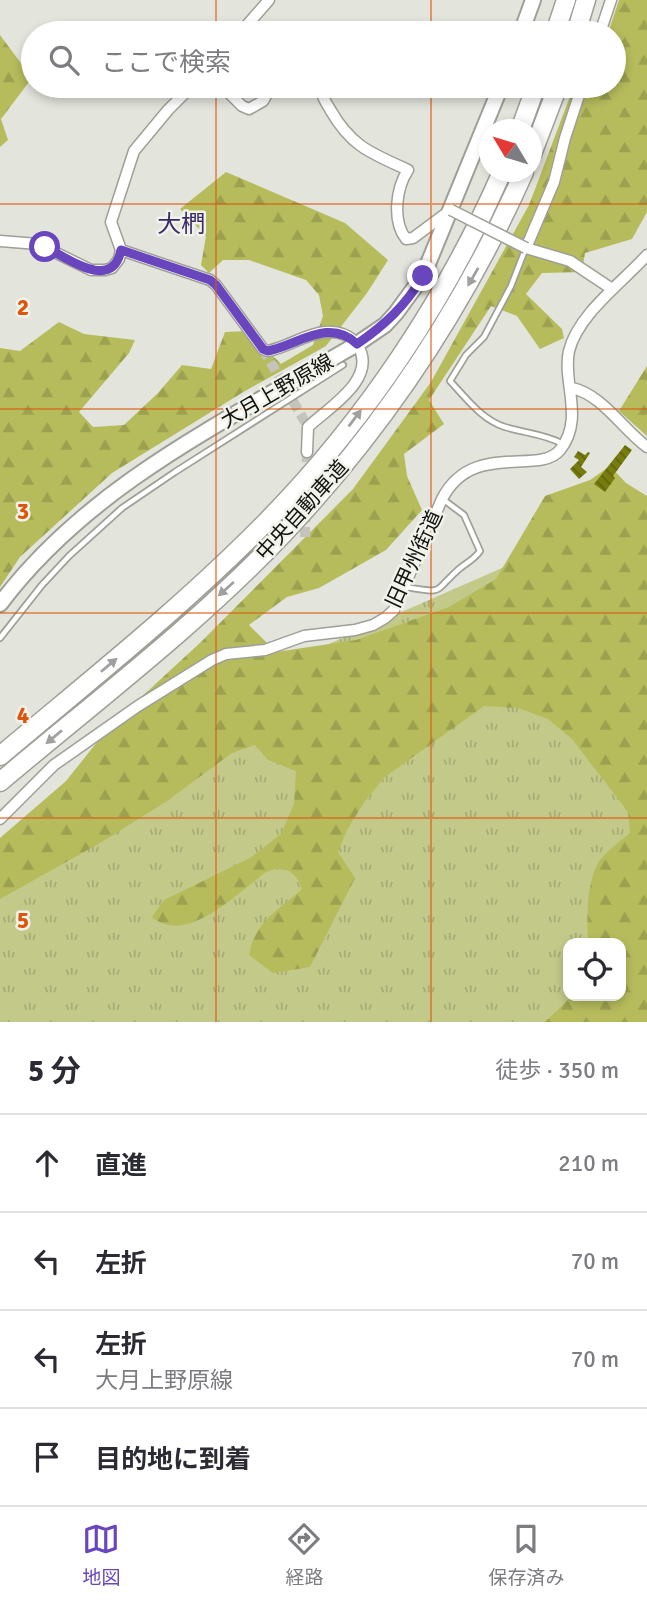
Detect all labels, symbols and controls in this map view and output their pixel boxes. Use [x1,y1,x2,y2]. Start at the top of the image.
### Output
search box [21,21,626,98]
icon: search [45,41,83,79]
text: ここで検索 [101,47,231,79]
north arrow [479,119,542,182]
district label: 大椚 [157,209,205,239]
route start [29,231,60,262]
route end [407,260,438,291]
one-way arrow [467,267,479,287]
text: 2 [17,293,29,322]
street label: 大月上野原線 [216,348,338,434]
one-way arrow [348,409,363,427]
street label: 中央自動車道 [250,454,354,566]
text: 3 [17,497,29,526]
street label: 旧甲州街道 [380,506,448,612]
one-way arrow [218,580,235,596]
one-way arrow [99,657,117,672]
text: 4 [17,701,29,730]
one-way arrow [45,729,62,744]
text: 5 [17,906,29,935]
map controls [563,938,626,1001]
button: locate [563,938,626,1001]
text: 5 分 [28,1053,81,1090]
text: 徒歩 · 350 m [495,1056,619,1085]
icon: ahead [28,1144,66,1182]
text: 210 m [558,1149,619,1178]
text: 直進 [95,1150,147,1182]
icon: left [28,1242,66,1280]
text: 70 m [571,1247,619,1276]
text: 左折 [95,1248,147,1280]
text: 左折 [95,1329,147,1361]
icon: left [28,1340,66,1378]
text: 70 m [571,1345,619,1374]
text: 大月上野原線 [95,1366,233,1395]
icon: arrive [28,1438,66,1476]
text: 目的地に到着 [95,1444,251,1476]
tab: 地図 [82,1520,121,1590]
tab: 経路 [285,1520,324,1590]
tab: 保存済み [488,1520,565,1590]

